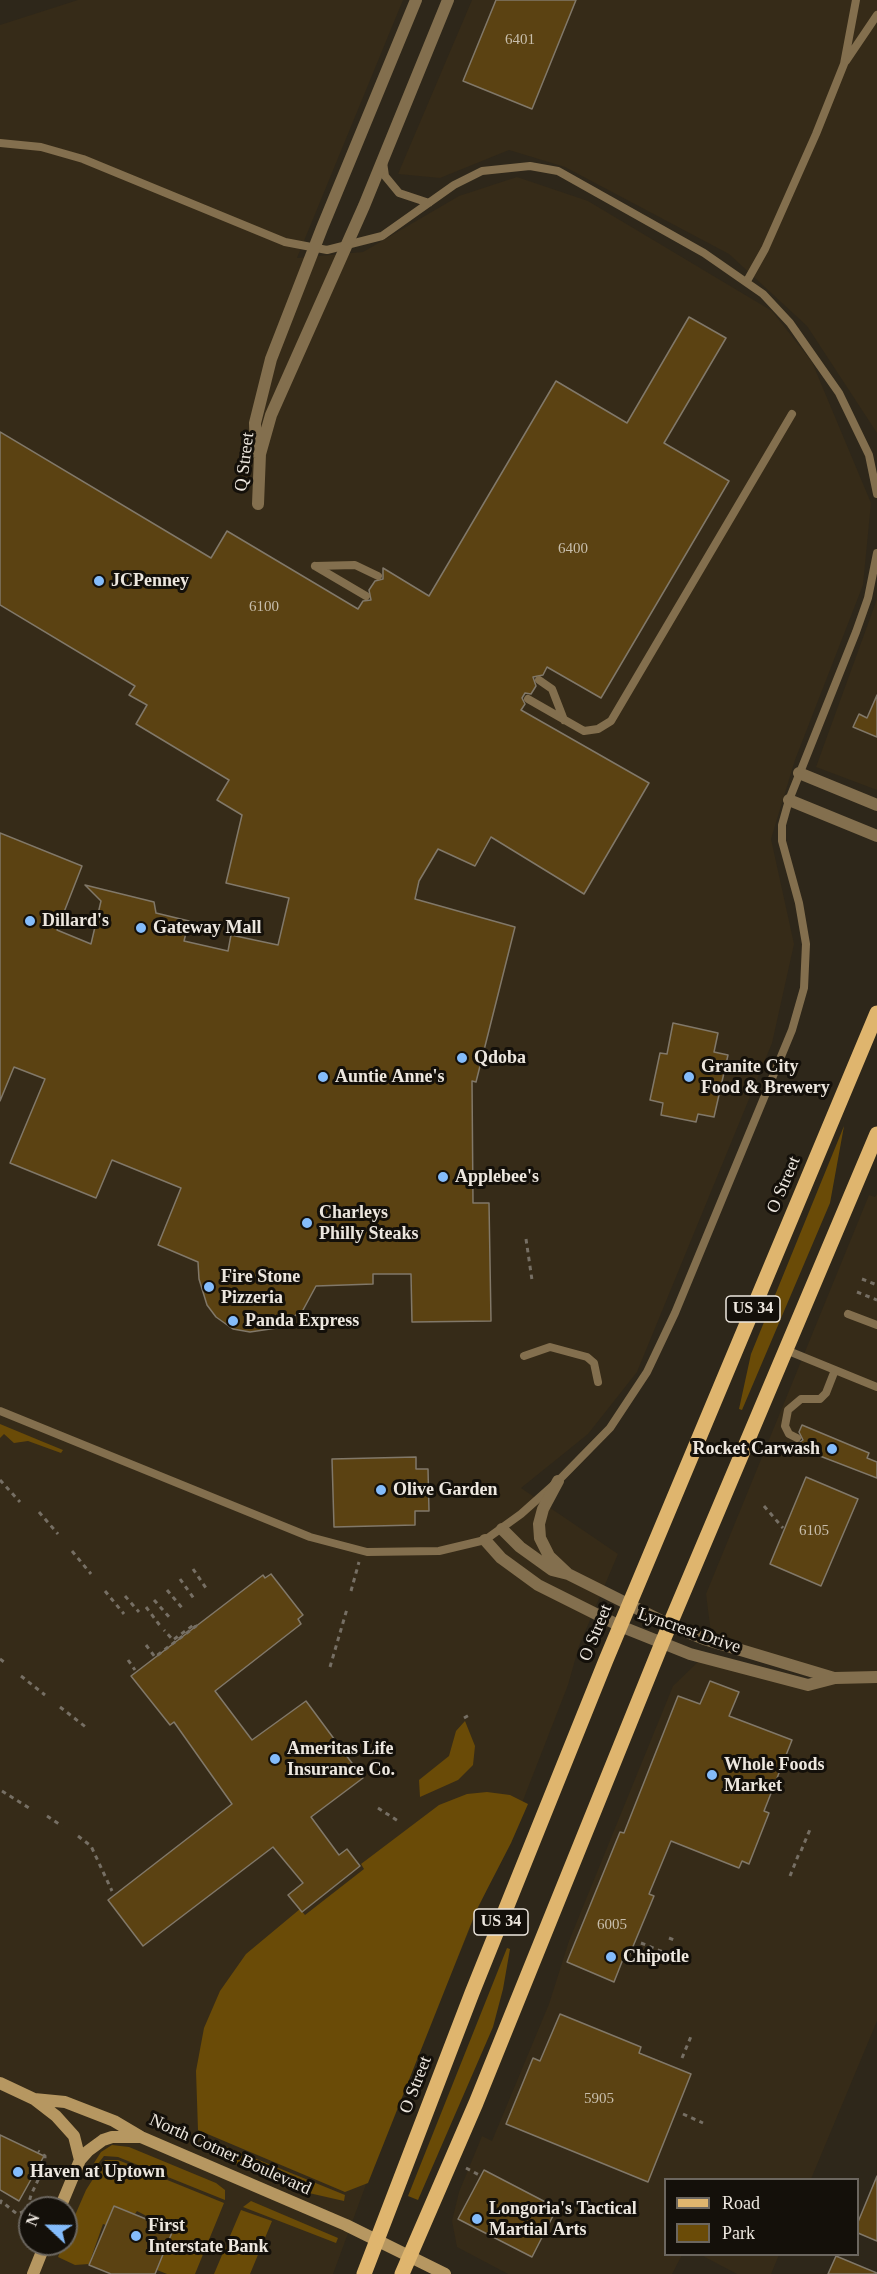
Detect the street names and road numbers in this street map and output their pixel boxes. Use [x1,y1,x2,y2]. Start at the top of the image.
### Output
street label: Q Street [231,431,259,493]
street label: O Street [762,1153,806,1217]
road number: US 34 [726,1296,780,1322]
street label: O Street [575,1601,617,1665]
street label: Lyncrest Drive [635,1603,743,1659]
road number: US 34 [474,1909,528,1935]
street label: O Street [395,2053,437,2117]
street label: North Cotner Boulevard [146,2110,314,2200]

